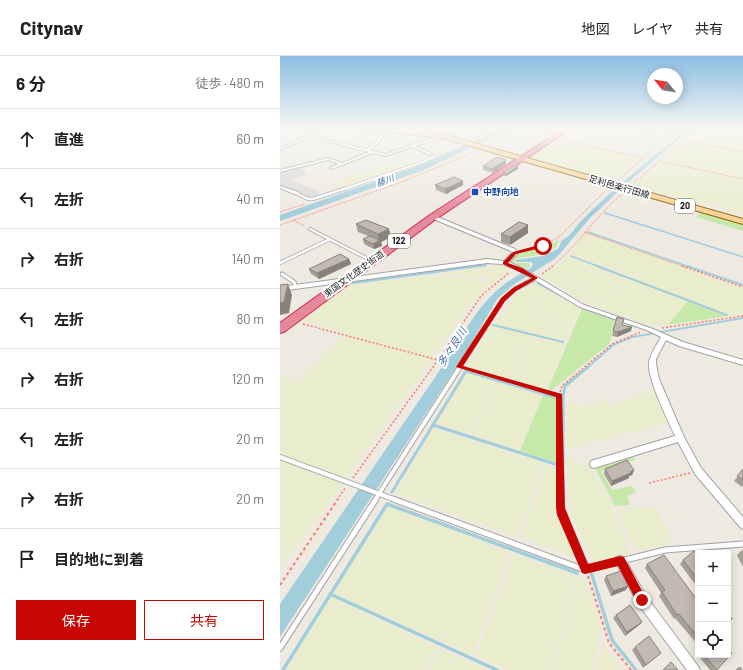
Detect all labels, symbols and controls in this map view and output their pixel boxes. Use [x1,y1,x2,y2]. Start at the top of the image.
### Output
text: Citynav [20,16,83,39]
text: 地図 [581,20,609,37]
text: レイヤ [631,20,673,37]
text: 共有 [695,20,723,37]
north arrow [647,68,683,104]
text: 6 分 [16,73,46,93]
text: 徒歩 · 480 m [195,75,264,91]
icon: ahead [16,128,38,150]
text: 直進 [54,130,84,148]
text: 60 m [237,131,264,147]
water label: 藤川 [375,172,396,189]
street label: 足利邑楽行田線 [587,173,652,201]
place label: 中野向地 [483,186,519,197]
marker: 中野向地 [470,187,480,197]
icon: left [16,188,38,210]
text: 左折 [54,190,84,208]
text: 40 m [236,191,264,207]
road number: 20 [675,199,695,213]
road number: 122 [388,234,410,248]
route start [534,237,552,255]
icon: right [16,248,38,270]
street label: 東国文化歴史街道 [321,248,386,299]
text: 右折 [54,250,84,268]
text: 140 m [232,251,264,267]
icon: left [16,308,38,330]
text: 左折 [54,310,84,328]
text: 80 m [237,311,264,327]
water label: 多々良川 [434,324,470,369]
icon: right [16,368,38,390]
text: 右折 [54,370,84,388]
text: 120 m [232,371,264,387]
icon: left [16,428,38,450]
text: 左折 [54,430,84,448]
text: 20 m [236,431,264,447]
icon: right [16,488,38,510]
text: 右折 [54,490,84,508]
text: 20 m [236,491,264,507]
icon: arrive [16,548,38,570]
text: 目的地に到着 [54,550,144,568]
map controls [695,550,731,658]
button: + [695,550,731,586]
button: − [695,586,731,622]
route end [633,591,651,609]
button: 保存 [16,600,136,640]
button: 共有 [144,600,264,640]
button: locate [695,622,731,658]

